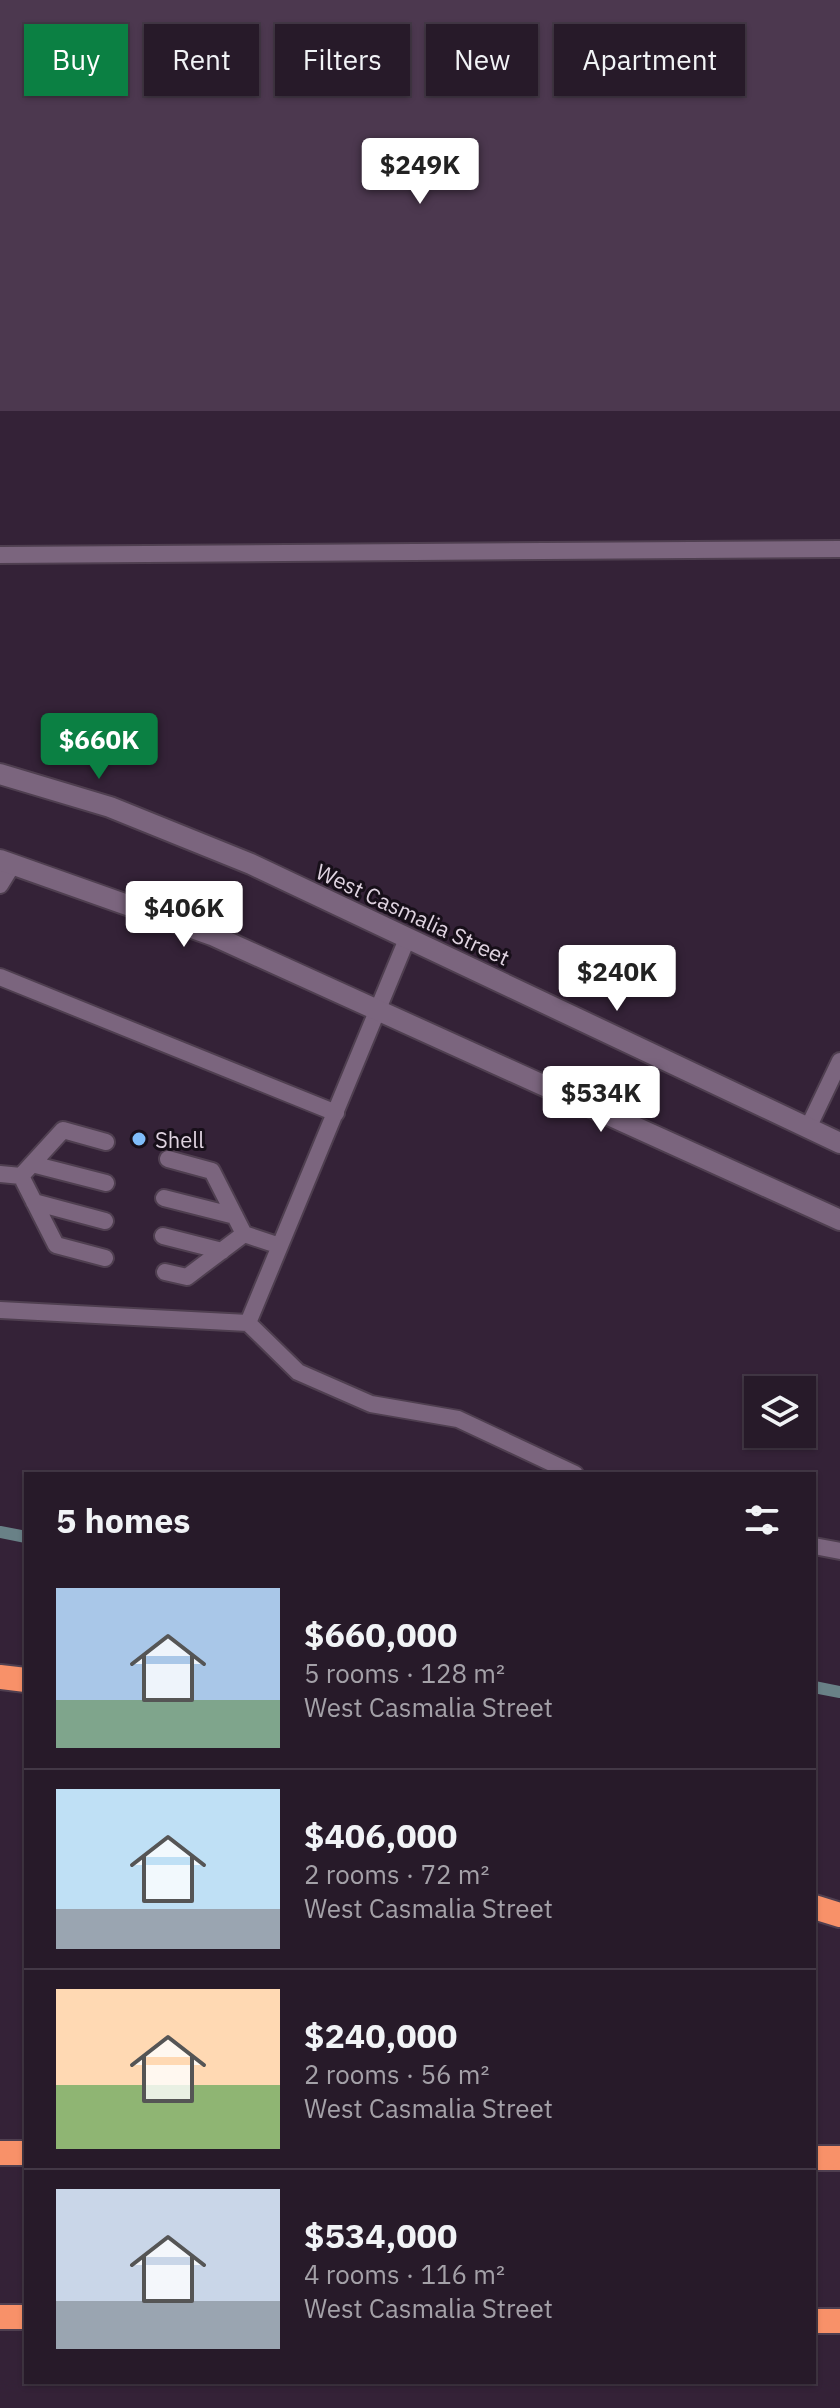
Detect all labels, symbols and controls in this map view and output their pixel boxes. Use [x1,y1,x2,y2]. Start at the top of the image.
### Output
chip: Buy [24,24,128,96]
chip: Rent [144,24,259,96]
chip: Filters [275,24,410,96]
chip: New [426,24,538,96]
chip: Apartment [554,24,745,96]
pin: $249K [364,138,476,206]
text: $249K [380,147,460,181]
pin: $660K [43,713,155,781]
text: $660K [59,722,139,756]
street label: West Casmalia Street [311,856,515,972]
pin: $406K [128,881,240,949]
text: $406K [144,890,224,924]
pin: $240K [561,945,673,1013]
text: $240K [577,954,657,988]
pin: $534K [545,1066,657,1134]
text: $534K [561,1075,641,1109]
place label: Shell [155,1125,204,1154]
marker: Shell [130,1130,148,1148]
map controls [744,1376,816,1448]
button: layers [744,1376,816,1448]
text: 5 homes [56,1498,191,1542]
icon: filters [740,1498,784,1542]
text: $660,000 [304,1612,457,1656]
icon: home [120,1620,216,1716]
text: 5 rooms · 128 m² [304,1656,505,1690]
text: West Casmalia Street [304,1690,553,1724]
text: $406,000 [304,1813,457,1857]
icon: home [120,1821,216,1917]
text: 2 rooms · 72 m² [304,1857,489,1891]
text: West Casmalia Street [304,1891,553,1925]
text: $240,000 [304,2013,457,2057]
icon: home [120,2021,216,2117]
text: 2 rooms · 56 m² [304,2057,489,2091]
text: West Casmalia Street [304,2091,553,2125]
text: $534,000 [304,2213,457,2257]
icon: home [120,2221,216,2317]
text: 4 rooms · 116 m² [304,2257,505,2291]
text: West Casmalia Street [304,2291,553,2325]

